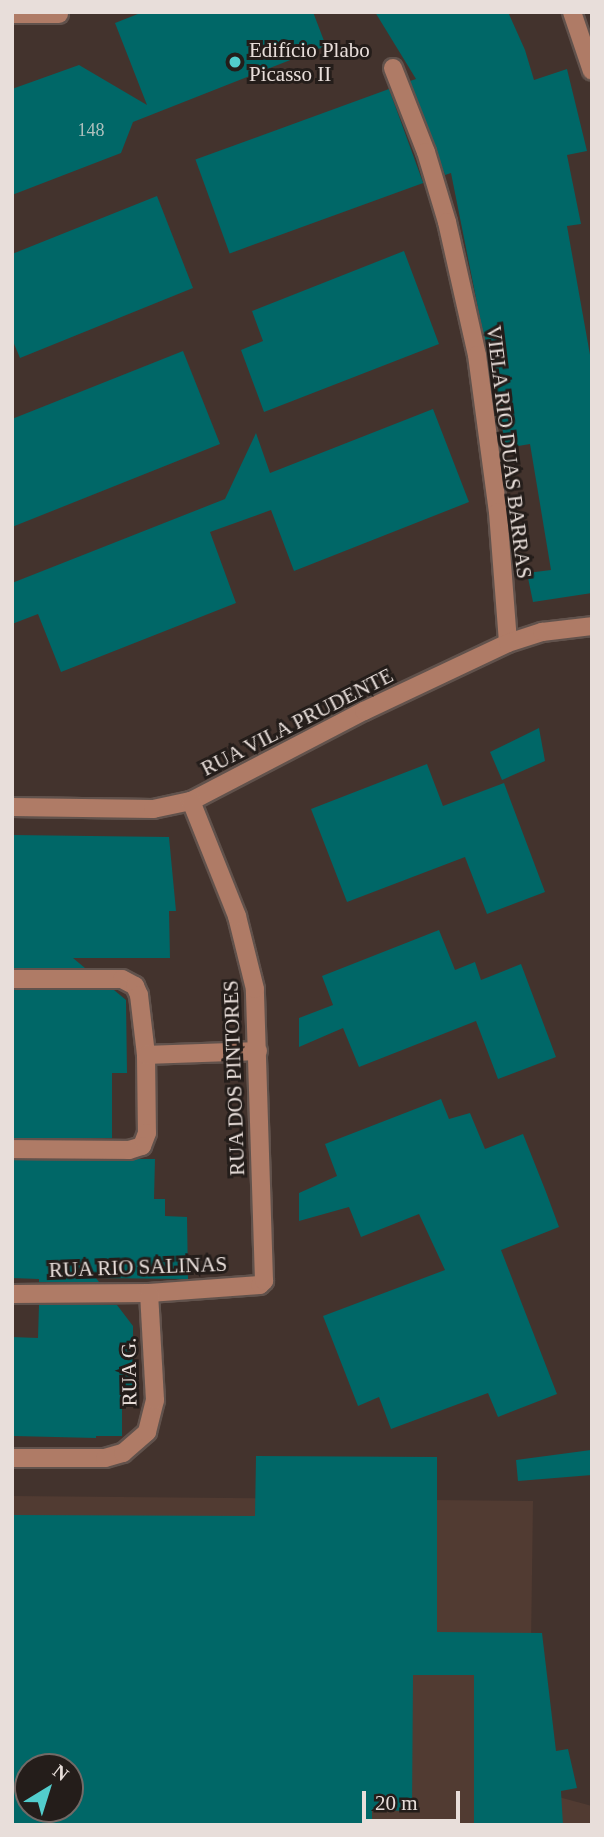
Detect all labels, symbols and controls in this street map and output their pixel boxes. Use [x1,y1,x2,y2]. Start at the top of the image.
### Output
place label: Edifício Plabo Picasso II [249,37,370,87]
marker: Edifício Plabo Picasso II [227,54,243,70]
house number: 148 [78,119,104,141]
street label: VIELA RIO DUAS BARRAS [481,323,537,581]
street label: RUA VILA PRUDENTE [196,662,398,782]
street label: RUA DOS PINTORES [218,979,250,1177]
street label: RUA RIO SALINAS [48,1251,228,1283]
street label: RUA G. [116,1337,142,1407]
north arrow [14,1753,84,1823]
text: N [49,1760,73,1785]
scale bar [366,1778,464,1822]
text: 20 m [375,1791,418,1815]

